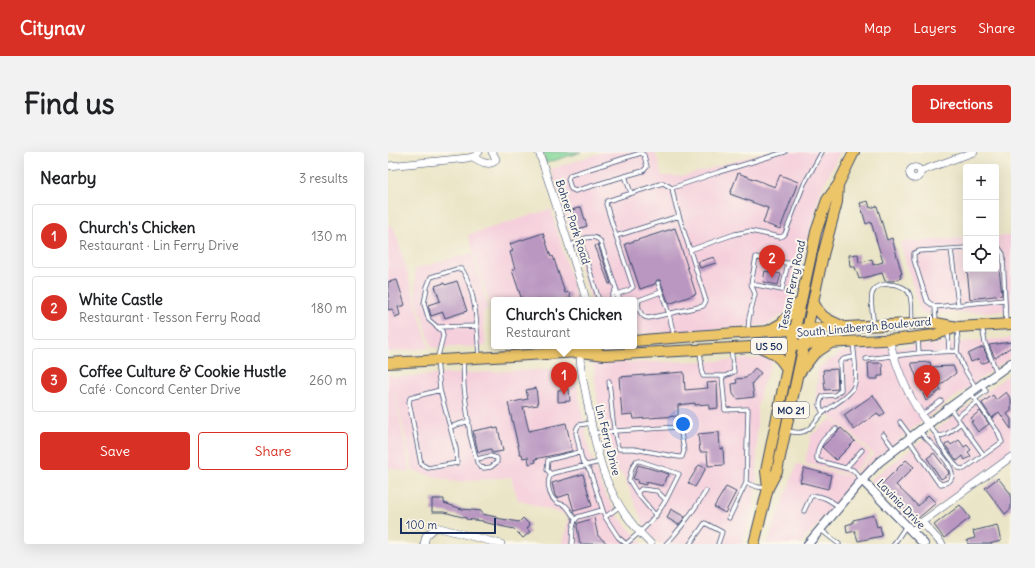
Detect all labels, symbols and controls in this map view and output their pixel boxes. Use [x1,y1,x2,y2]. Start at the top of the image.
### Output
text: Citynav [20,16,85,40]
text: Map [864,19,891,37]
text: Layers [913,19,956,37]
text: Share [978,19,1015,37]
button: Directions [912,85,1011,123]
text: Find us [24,86,115,122]
map controls [963,164,999,272]
button: + [963,164,999,200]
text: Nearby [40,167,96,189]
text: 3 results [299,170,348,187]
street label: Bohrer Park Road [553,178,593,267]
button: − [963,200,999,236]
text: Church's Chicken [79,218,195,237]
text: 1 [51,228,57,245]
text: 130 m [311,228,347,245]
button: locate [963,236,999,272]
text: Restaurant · Lin Ferry Drive [79,237,239,254]
street label: Tesson Ferry Road [776,238,808,331]
pin: 2 [759,245,785,278]
text: White Castle [79,290,163,309]
popup [491,297,637,349]
text: 2 [50,300,58,317]
text: 180 m [311,300,347,317]
text: Church's Chicken [506,305,622,324]
text: Restaurant · Tesson Ferry Road [79,309,261,326]
street label: South Lindbergh Boulevard [796,314,932,340]
text: Restaurant [506,324,570,341]
road number: US 50 [751,338,787,354]
text: Coffee Culture & Cookie Hustle [79,362,286,381]
pin: 1 [551,362,577,395]
pin: 3 [914,365,940,398]
text: 3 [50,372,58,389]
text: 260 m [309,372,347,389]
text: Café · Concord Center Drive [79,381,241,398]
road number: MO 21 [773,402,809,418]
street label: Lin Ferry Drive [592,403,624,477]
your location [673,414,693,434]
button: Save [40,432,190,470]
button: Share [198,432,348,470]
street label: Lavinia Drive [874,476,928,532]
scale bar [400,516,496,535]
text: 100 m [406,518,437,532]

